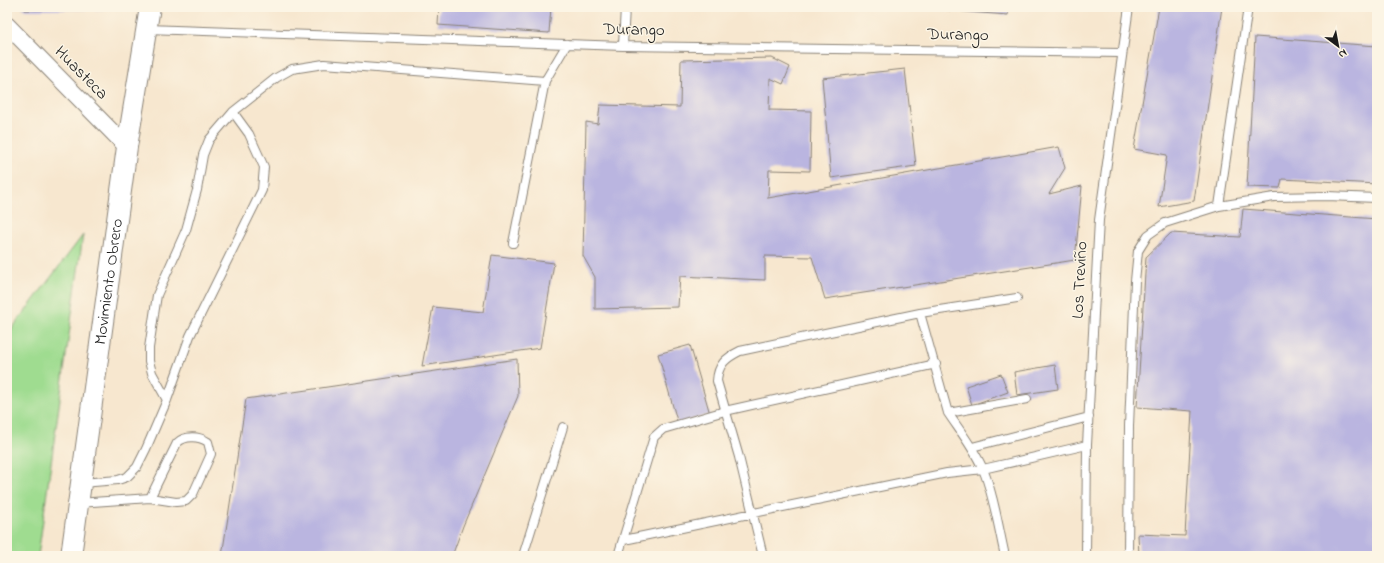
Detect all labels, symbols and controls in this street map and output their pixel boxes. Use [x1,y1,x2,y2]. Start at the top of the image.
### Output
street label: Durango [602,17,665,45]
street label: Durango [926,22,989,50]
north arrow [1318,26,1358,66]
street label: Huasteca [48,40,114,106]
text: N [1335,45,1350,62]
street label: Movimiento Obrero [88,217,130,346]
street label: Los Treviño [1065,240,1095,319]

